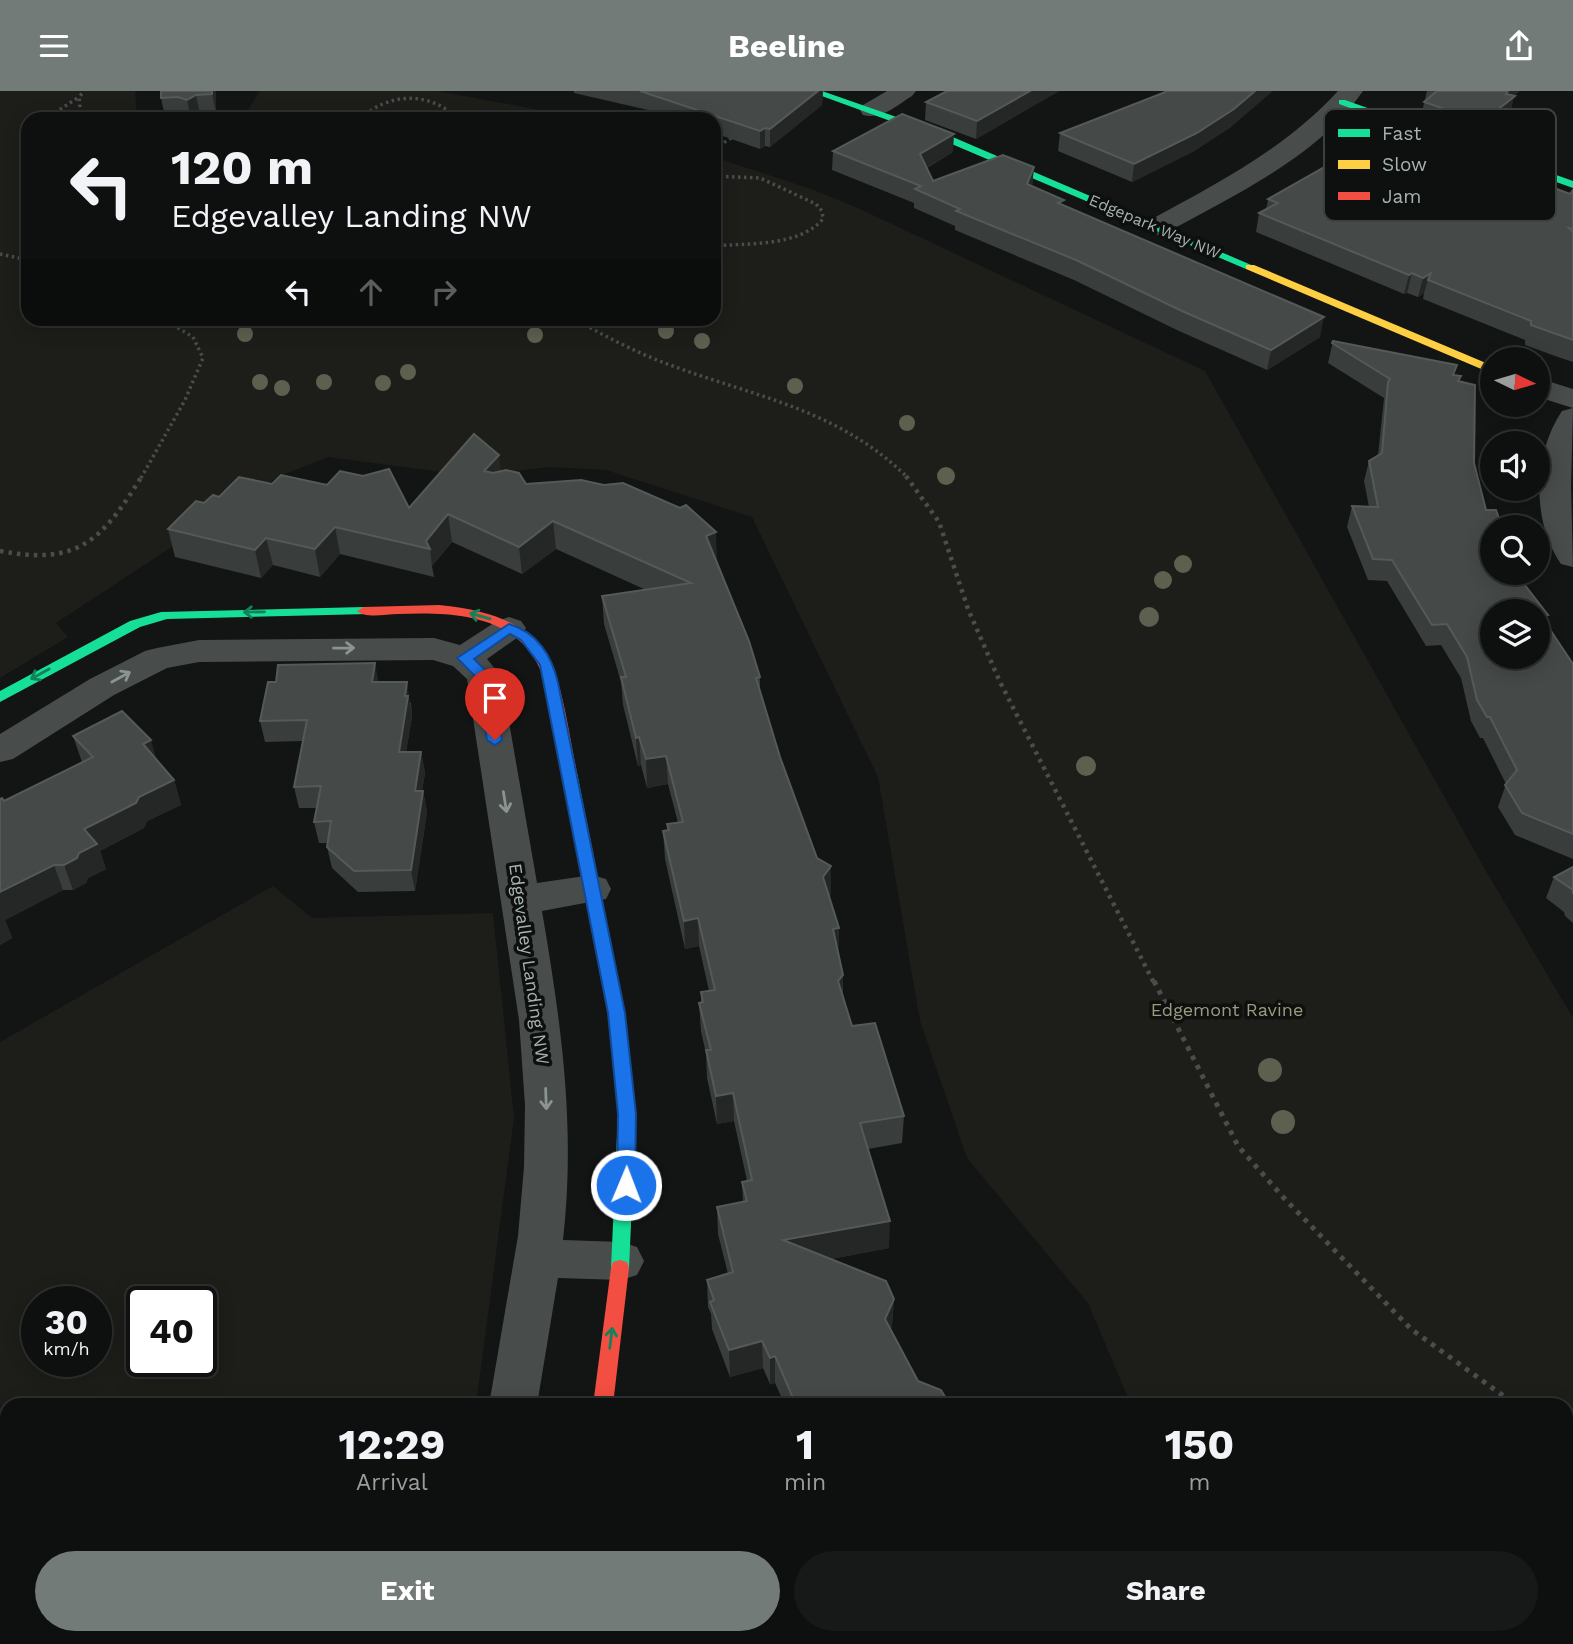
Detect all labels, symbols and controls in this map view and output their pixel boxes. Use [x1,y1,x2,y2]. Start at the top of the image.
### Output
icon: menu [35,27,73,65]
text: Beeline [728,27,845,65]
icon: share [1500,27,1538,65]
legend [1324,109,1556,221]
text: Fast [1382,122,1421,145]
text: 120 m [171,138,313,196]
icon: left [56,140,147,231]
text: Slow [1382,153,1427,176]
text: Jam [1382,185,1421,208]
street label: Edgepark Way NW [1086,190,1223,263]
text: Edgevalley Landing NW [171,197,532,235]
icon: left [279,273,317,311]
icon: ahead [352,273,390,311]
icon: right [425,273,463,311]
north arrow [1480,347,1550,417]
map controls [1480,347,1550,669]
button: sound [1480,431,1550,501]
button: search [1480,515,1550,585]
button: layers [1480,599,1550,669]
one-way arrow [242,605,265,619]
one-way arrow [470,609,492,622]
one-way arrow [332,642,355,655]
one-way arrow [30,667,50,681]
pin [465,668,525,740]
one-way arrow [110,669,131,683]
icon: arrive [476,679,514,717]
one-way arrow [499,790,512,812]
street label: Edgevalley Landing NW [505,862,554,1066]
park label: Edgemont Ravine [1151,999,1303,1020]
one-way arrow [540,1088,553,1111]
position arrow [589,1148,663,1222]
speed limit sign: 40 [126,1286,217,1377]
text: 30 [45,1301,88,1343]
one-way arrow [605,1327,618,1349]
text: km/h [43,1338,90,1359]
text: 12:29 [339,1420,445,1469]
text: 1 [796,1420,814,1469]
text: 150 [1165,1420,1234,1469]
text: Arrival [356,1469,428,1496]
text: min [784,1469,826,1496]
text: m [1189,1469,1211,1496]
button: Exit [35,1551,780,1631]
button: Share [794,1551,1538,1631]

